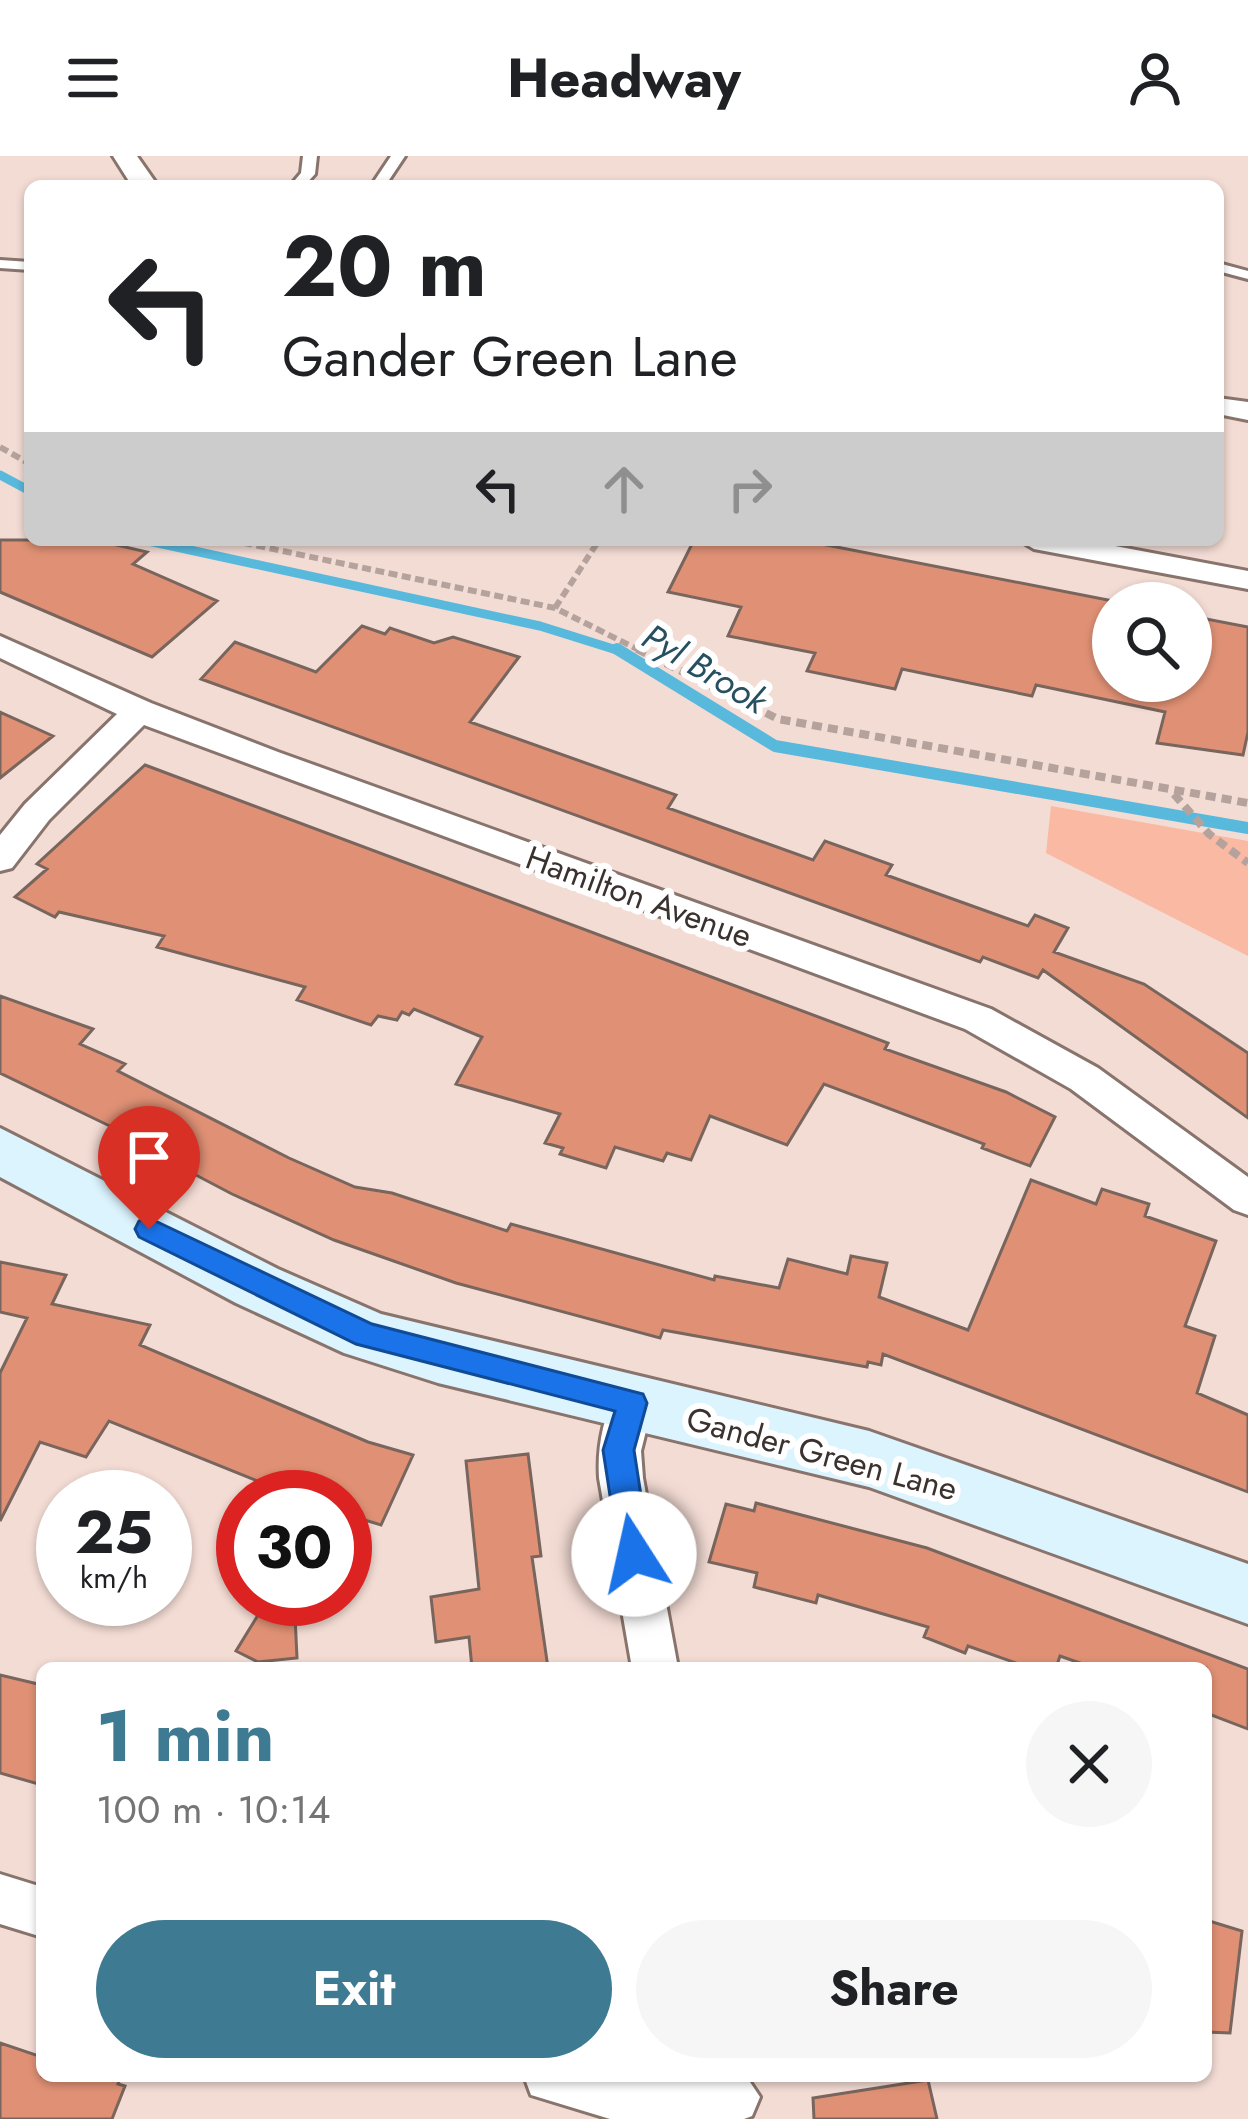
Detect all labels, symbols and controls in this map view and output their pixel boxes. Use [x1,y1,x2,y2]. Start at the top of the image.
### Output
text: Headway [507,39,741,117]
icon: menu [60,45,126,111]
icon: person [1122,45,1188,111]
text: 20 m [282,206,487,328]
icon: left [84,228,240,384]
text: Gander Green Lane [282,318,738,396]
icon: left [465,456,531,522]
icon: ahead [591,456,657,522]
icon: right [717,456,783,522]
map controls [1092,582,1212,702]
button: search [1092,582,1212,702]
water label: Pyl Brook [633,610,779,727]
street label: Hamilton Avenue [519,834,758,959]
pin [98,1106,200,1229]
icon: arrive [116,1124,182,1190]
street label: Gander Green Lane [681,1395,962,1512]
speed limit sign: 30 [216,1470,372,1626]
text: 25 [75,1489,153,1576]
position arrow [571,1491,697,1617]
text: km/h [80,1556,148,1599]
text: 1 min [96,1684,275,1788]
button: close [1026,1701,1152,1827]
text: 100 m · 10:14 [96,1781,331,1838]
button: Exit [96,1920,612,2058]
button: Share [636,1920,1152,2058]

